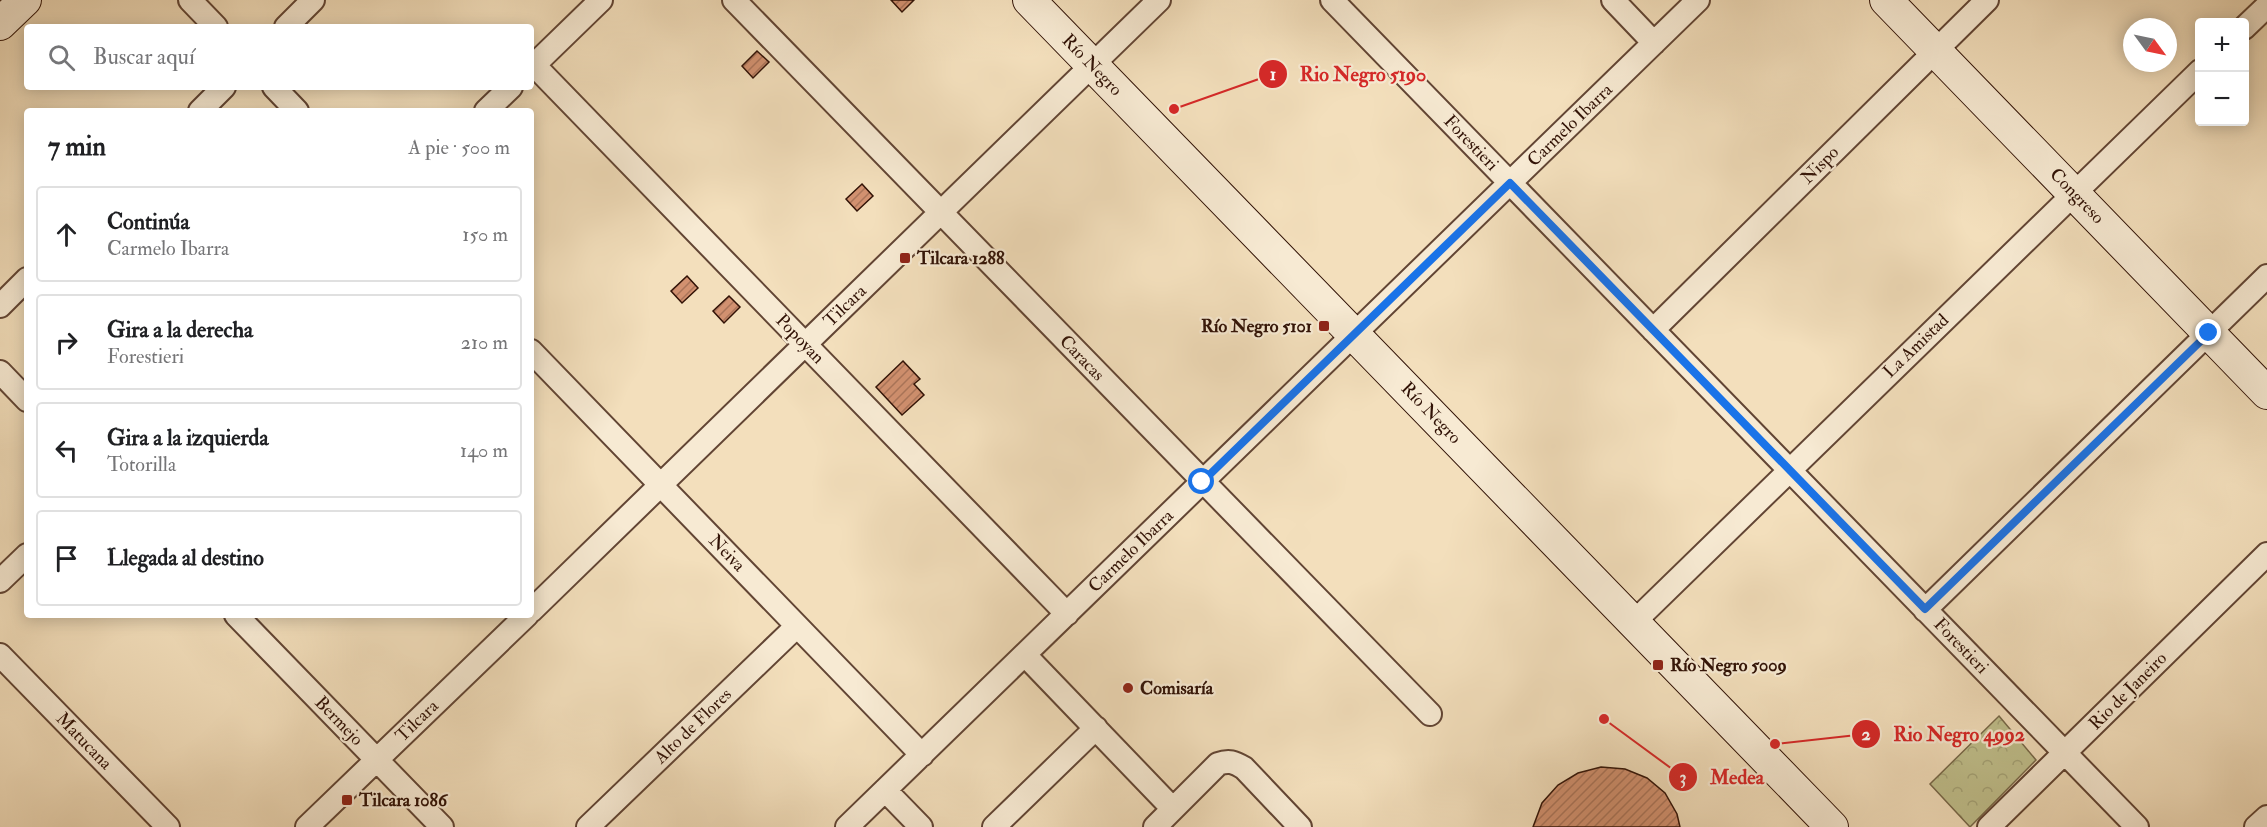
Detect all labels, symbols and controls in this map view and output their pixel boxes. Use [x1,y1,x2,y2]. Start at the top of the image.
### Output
north arrow [2123,18,2177,72]
map controls [2195,18,2249,126]
button: + [2195,18,2249,72]
search box [24,24,534,90]
street label: Río Negro [1057,29,1127,101]
icon: search [45,41,78,74]
text: Buscar aquí [93,43,195,71]
callout: Rio Negro 5190 [1258,55,1439,93]
text: Rio Negro 5190 [1300,62,1426,88]
text: 1 [1270,63,1276,86]
button: − [2195,72,2249,126]
street label: Carmelo Ibarra [1522,78,1618,171]
street label: Forestieri [1439,110,1504,176]
text: 7 min [48,131,106,163]
text: A pie · 500 m [408,135,510,160]
street label: Nispo [1796,141,1844,189]
street label: Congreso [2045,163,2109,229]
text: Continúa [107,208,190,236]
icon: ahead [50,218,83,251]
text: 150 m [462,222,508,247]
text: Carmelo Ibarra [107,236,229,261]
place label: Tilcara 1288 [916,247,1005,270]
marker: Tilcara 1288 [898,251,912,265]
street label: Tilcara [819,280,872,332]
street label: Popoyan [771,309,829,369]
street label: La Amistad [1878,309,1954,383]
place label: Río Negro 5101 [1201,315,1312,338]
text: Gira a la derecha [107,316,253,344]
marker: Río Negro 5101 [1317,319,1331,333]
route end [2195,319,2221,345]
icon: right [50,326,83,359]
text: 210 m [461,330,508,355]
street label: Caracas [1054,330,1110,386]
text: Forestieri [107,344,184,369]
street label: Río Negro [1396,377,1466,449]
text: Gira a la izquierda [107,424,268,452]
icon: left [50,434,83,467]
text: 140 m [460,438,508,463]
text: Totorilla [107,452,176,477]
route start [1188,468,1214,494]
street label: Carmelo Ibarra [1083,504,1179,597]
street label: Neiva [704,530,751,577]
icon: arrive [50,542,83,575]
text: Llegada al destino [107,544,264,572]
street label: Forestieri [1929,613,1994,679]
street label: Rio de Janeiro [2084,647,2172,735]
place label: Río Negro 5009 [1670,654,1787,677]
marker: Río Negro 5009 [1651,658,1665,672]
place label: Comisaría [1140,677,1214,700]
marker: Comisaría [1121,681,1135,695]
street label: Alto de Flores [649,683,737,769]
street label: Bermejo [310,691,368,751]
street label: Tilcara [391,695,444,747]
street label: Matucana [51,707,117,775]
callout: Rio Negro 4992 [1851,715,2037,753]
text: Rio Negro 4992 [1893,722,2025,748]
text: 2 [1861,723,1871,746]
callout: Medea [1668,758,1776,796]
text: Medea [1709,765,1765,790]
text: 3 [1680,766,1687,789]
place label: Tilcara 1086 [358,789,449,812]
marker: Tilcara 1086 [340,793,354,807]

